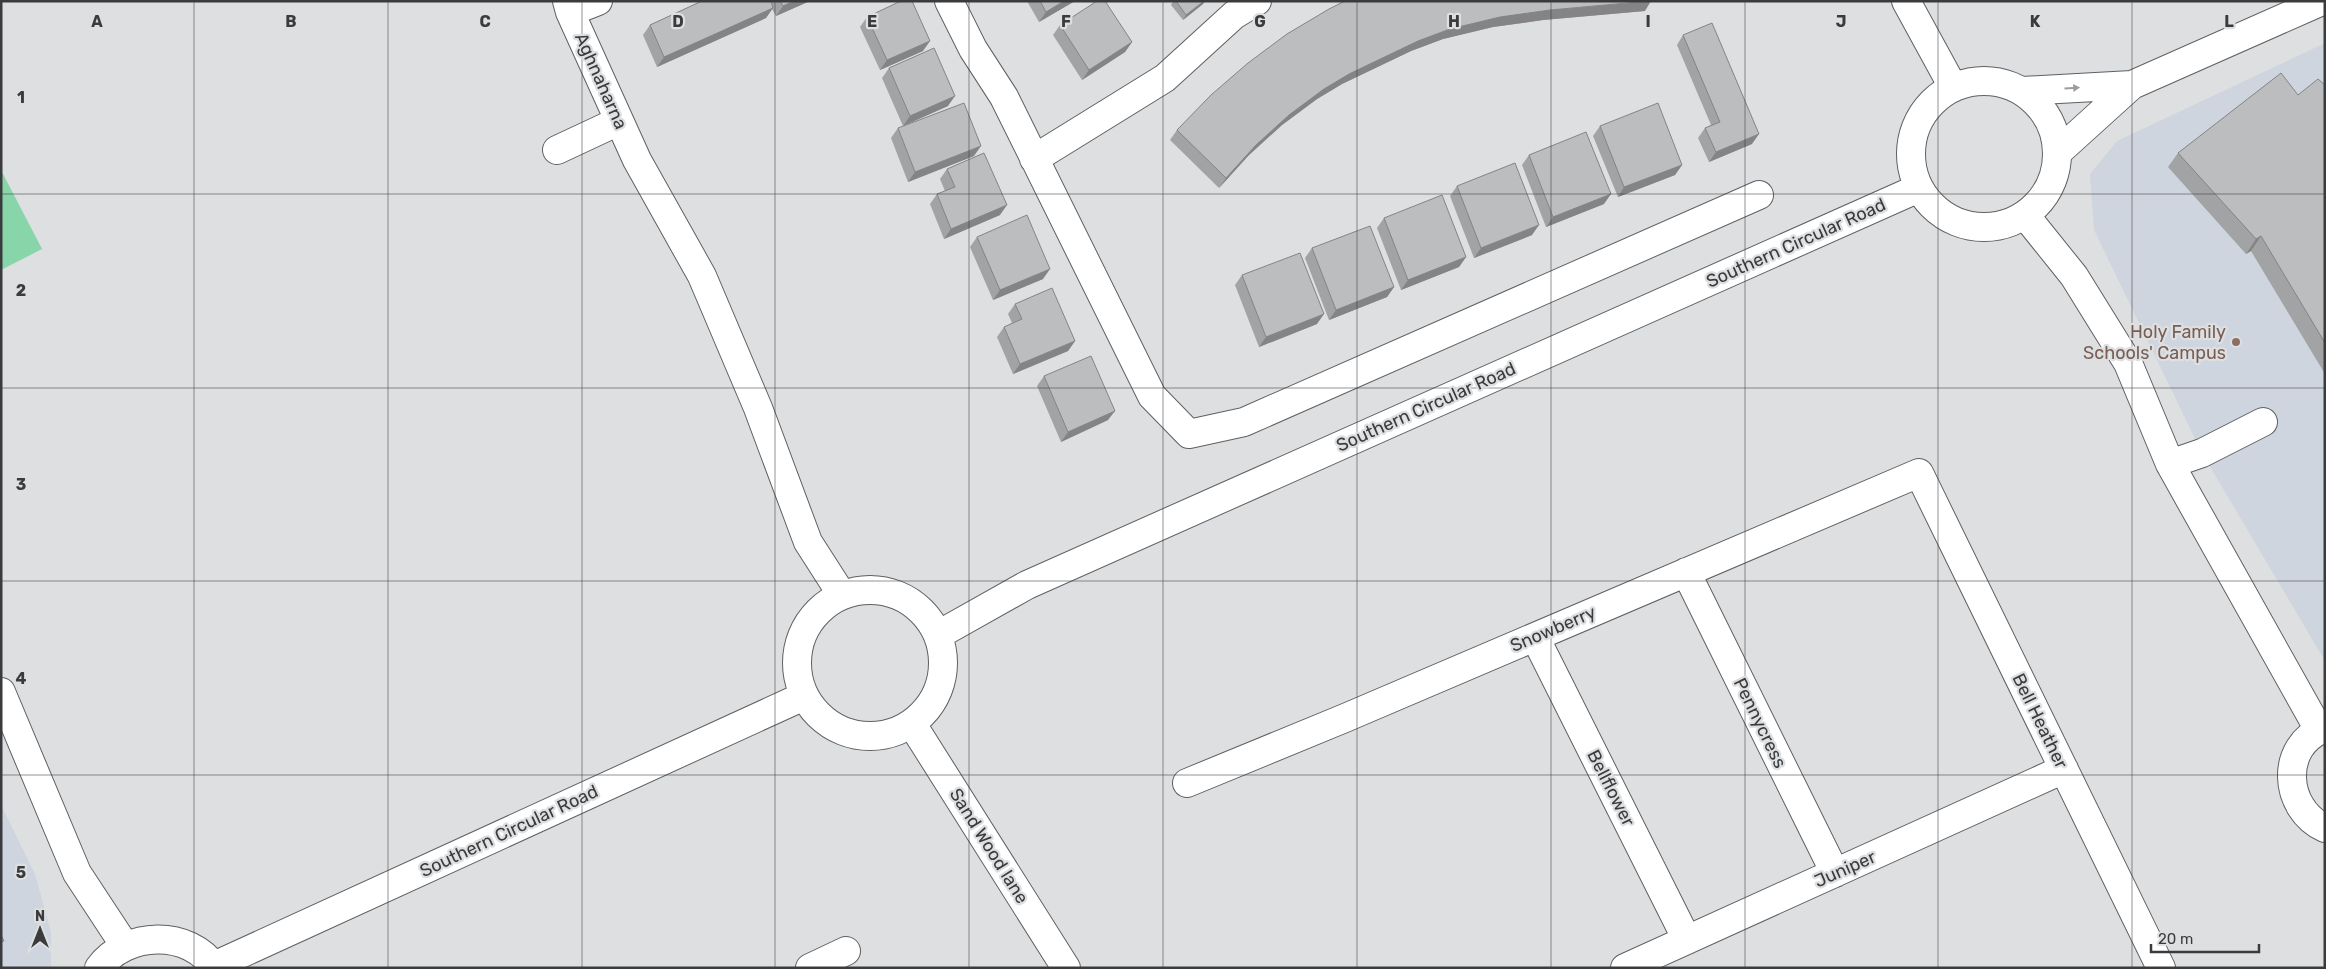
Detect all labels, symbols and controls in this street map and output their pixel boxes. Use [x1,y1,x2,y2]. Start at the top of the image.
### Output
text: A [91,12,103,31]
text: B [285,12,297,31]
text: C [479,12,491,31]
text: D [672,12,684,31]
text: E [867,12,877,31]
text: F [1061,12,1071,31]
text: G [1254,12,1266,31]
text: H [1448,12,1460,31]
text: I [1645,12,1651,31]
text: J [1836,12,1846,31]
text: K [2030,12,2041,31]
text: L [2224,12,2234,31]
street label: Aghnaharna [570,29,632,133]
one-way arrow [2064,84,2080,92]
text: 1 [17,88,25,107]
street label: Southern Circular Road [1703,193,1889,293]
text: 2 [16,281,26,300]
place label: Holy Family Schools' Campus [2083,321,2226,364]
marker: Holy Family Schools' Campus [2230,336,2242,348]
street label: Southern Circular Road [1333,357,1519,457]
text: 3 [16,475,26,494]
street label: Snowberry [1507,601,1599,657]
text: 4 [16,669,27,688]
street label: Bell Heather [2008,670,2073,772]
street label: Pennycress [1729,674,1791,772]
street label: Bellflower [1582,746,1640,830]
street label: Southern Circular Road [416,780,602,882]
street label: Sand Wood lane [945,784,1033,908]
street label: Juniper [1811,846,1879,892]
text: 5 [16,863,26,882]
north arrow [15,904,65,954]
text: N [35,908,45,925]
scale bar [2151,922,2258,954]
text: 20 m [2158,930,2193,948]

